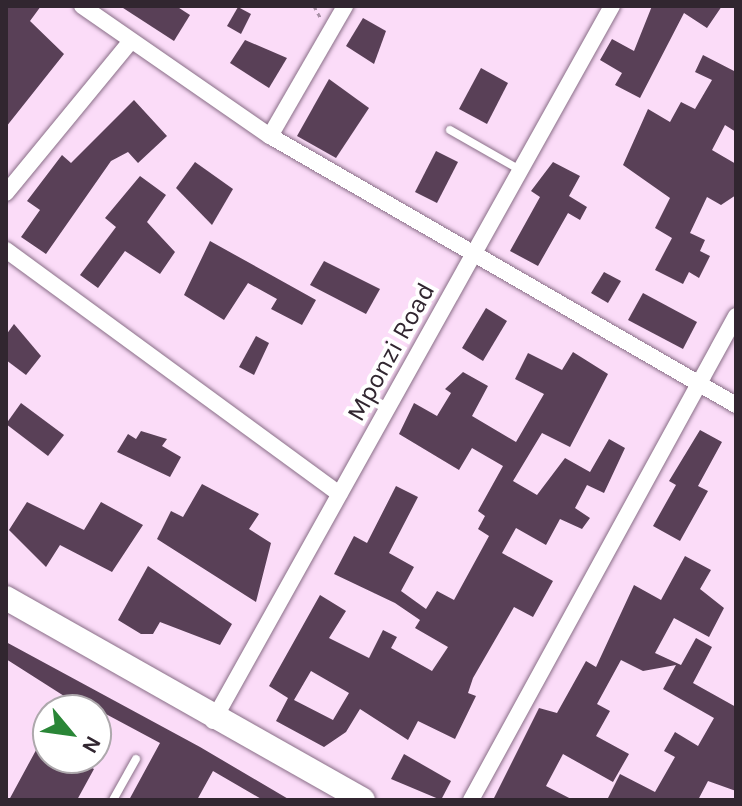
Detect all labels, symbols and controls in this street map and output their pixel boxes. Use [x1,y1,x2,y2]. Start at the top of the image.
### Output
street label: Mponzi Road [340,277,442,427]
north arrow [32,694,112,774]
text: N [76,731,106,758]

